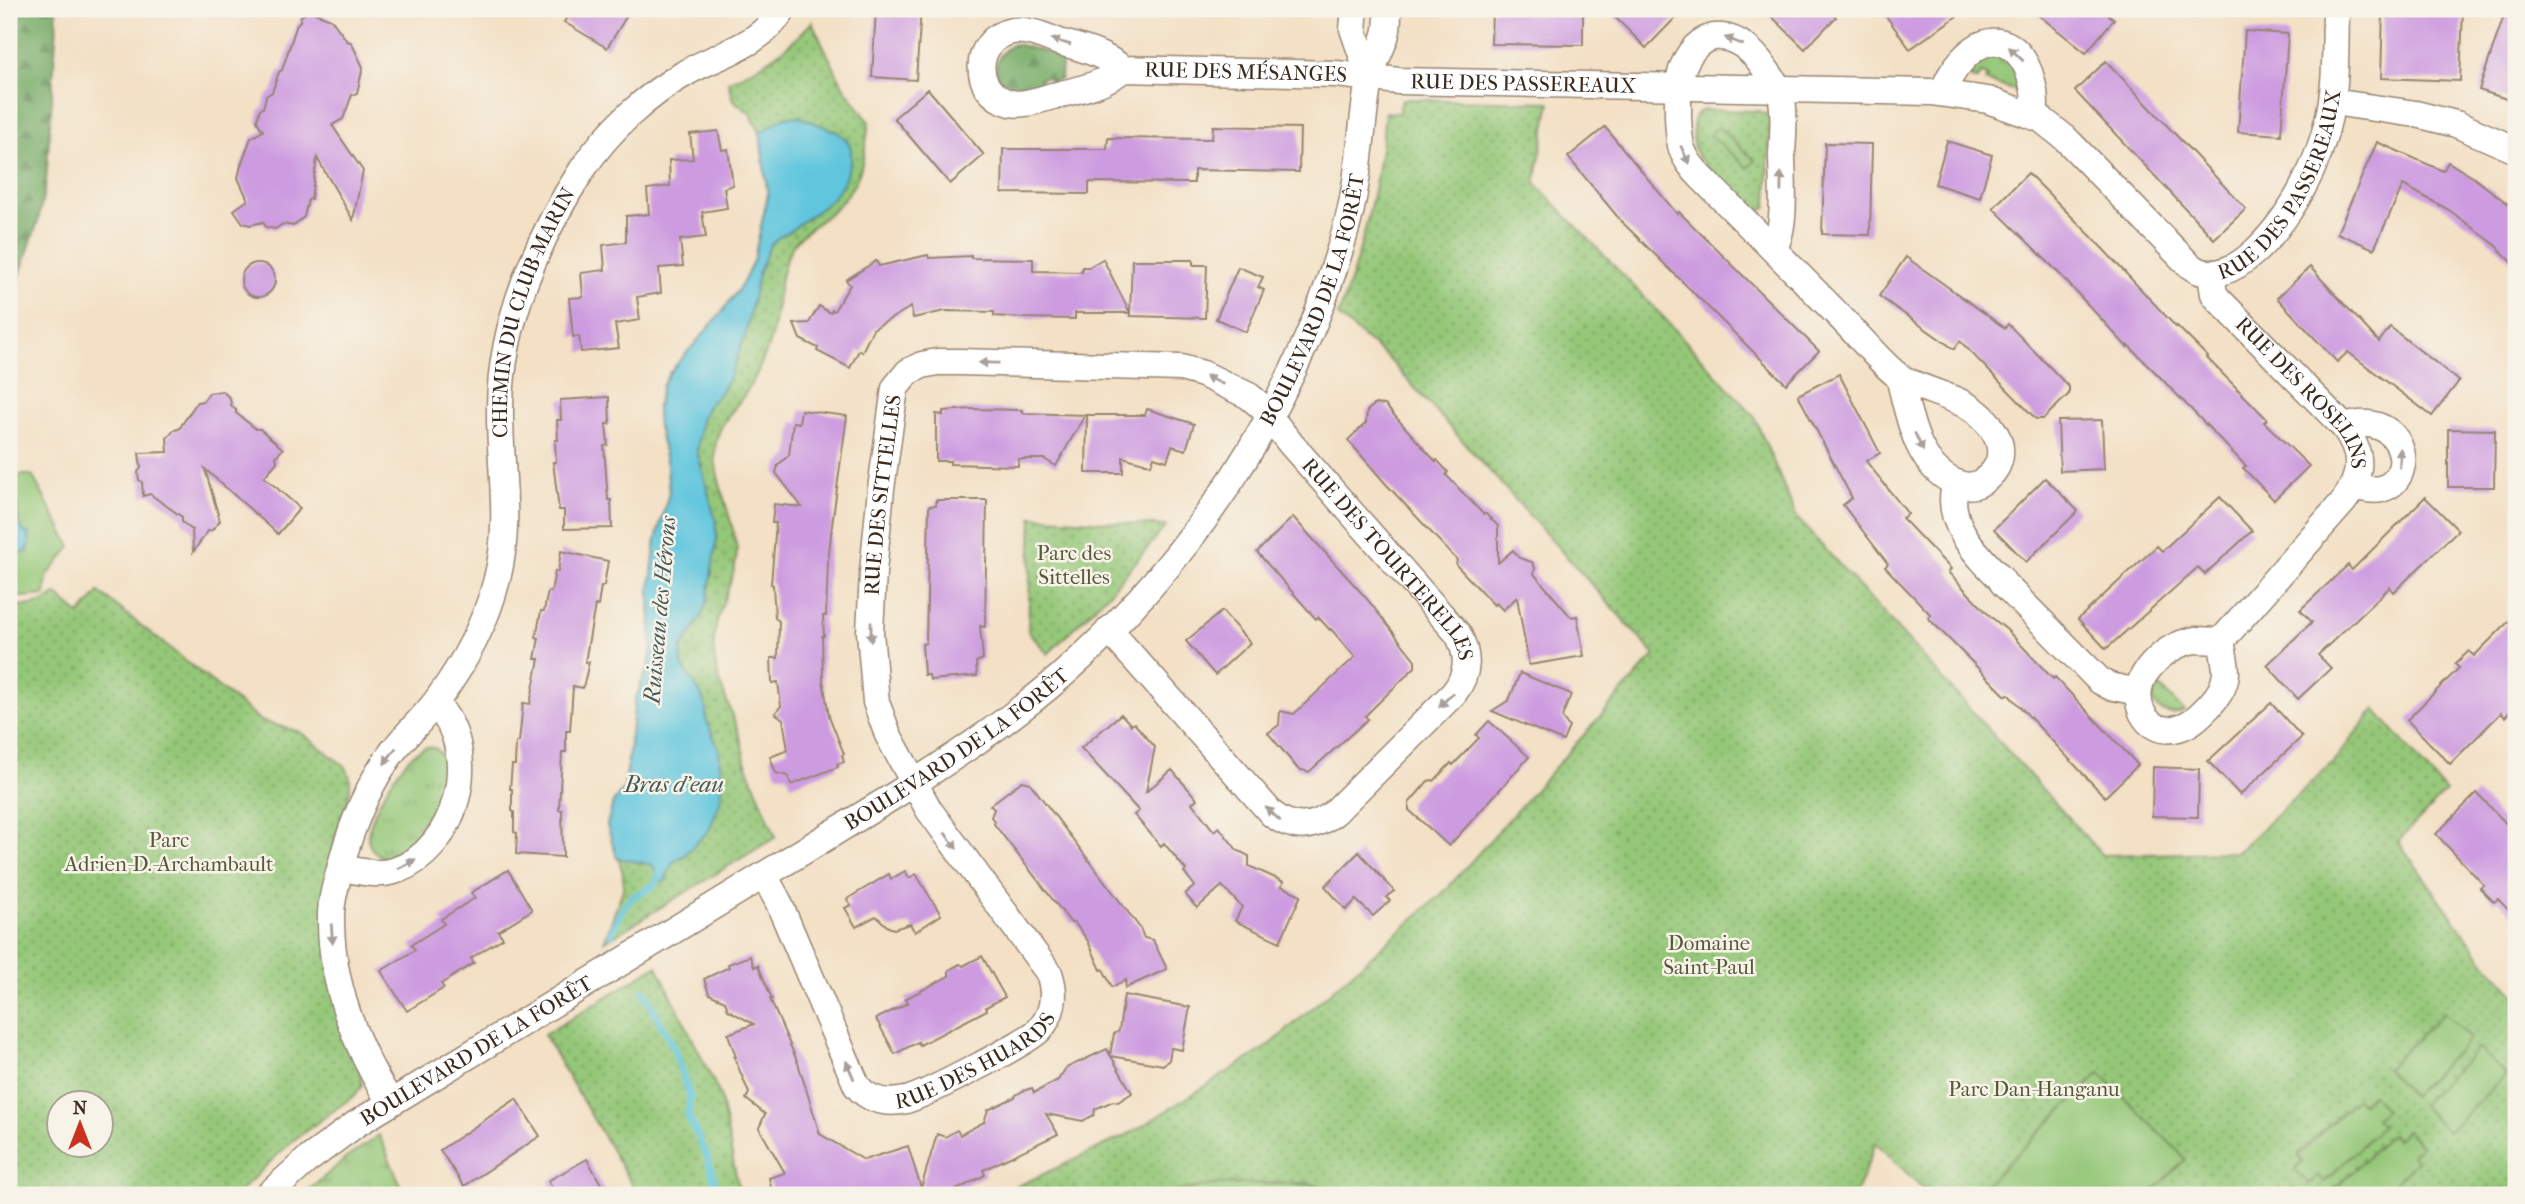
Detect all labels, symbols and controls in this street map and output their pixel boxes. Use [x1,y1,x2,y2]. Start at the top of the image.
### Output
one-way arrow [1050,36,1072,47]
one-way arrow [1723,36,1744,47]
one-way arrow [2008,46,2025,62]
street label: RUE DES MÉSANGES [1144,58,1348,87]
street label: RUE DES PASSEREAUX [1410,69,1637,98]
street label: RUE DES PASSEREAUX [2214,87,2345,284]
one-way arrow [1679,145,1691,165]
street label: BOULEVARD DE LA FORÊT [1255,171,1369,430]
one-way arrow [1776,171,1787,193]
street label: CHEMIN DU CLUB-MARIN [488,183,580,438]
street label: RUE DES ROSELINS [2231,312,2370,469]
one-way arrow [978,357,1000,368]
one-way arrow [1204,374,1224,385]
street label: RUE DES SITTELLES [860,393,906,596]
one-way arrow [1914,432,1925,453]
one-way arrow [2394,447,2405,469]
street label: RUE DES TOURTERELLES [1297,453,1478,662]
water label: Ruisseau des Hérons [638,514,682,707]
park label: Parc des Sittelles [1037,541,1111,589]
one-way arrow [865,622,877,644]
street label: BOULEVARD DE LA FORÊT [840,663,1074,835]
one-way arrow [1437,692,1454,709]
one-way arrow [383,747,397,765]
water label: Bras d'eau [622,771,724,798]
one-way arrow [1265,806,1282,822]
park label: Parc Adrien-D.-Archambault [63,828,274,876]
one-way arrow [943,832,957,850]
one-way arrow [397,858,416,870]
one-way arrow [327,923,338,945]
park label: Domaine Saint-Paul [1663,931,1755,979]
street label: BOULEVARD DE LA FORÊT [356,970,598,1131]
street label: RUE DES HUARDS [893,1008,1060,1114]
one-way arrow [845,1060,856,1081]
park label: Parc Dan-Hanganu [1948,1077,2120,1101]
north arrow [46,1088,116,1158]
text: N [73,1097,88,1119]

